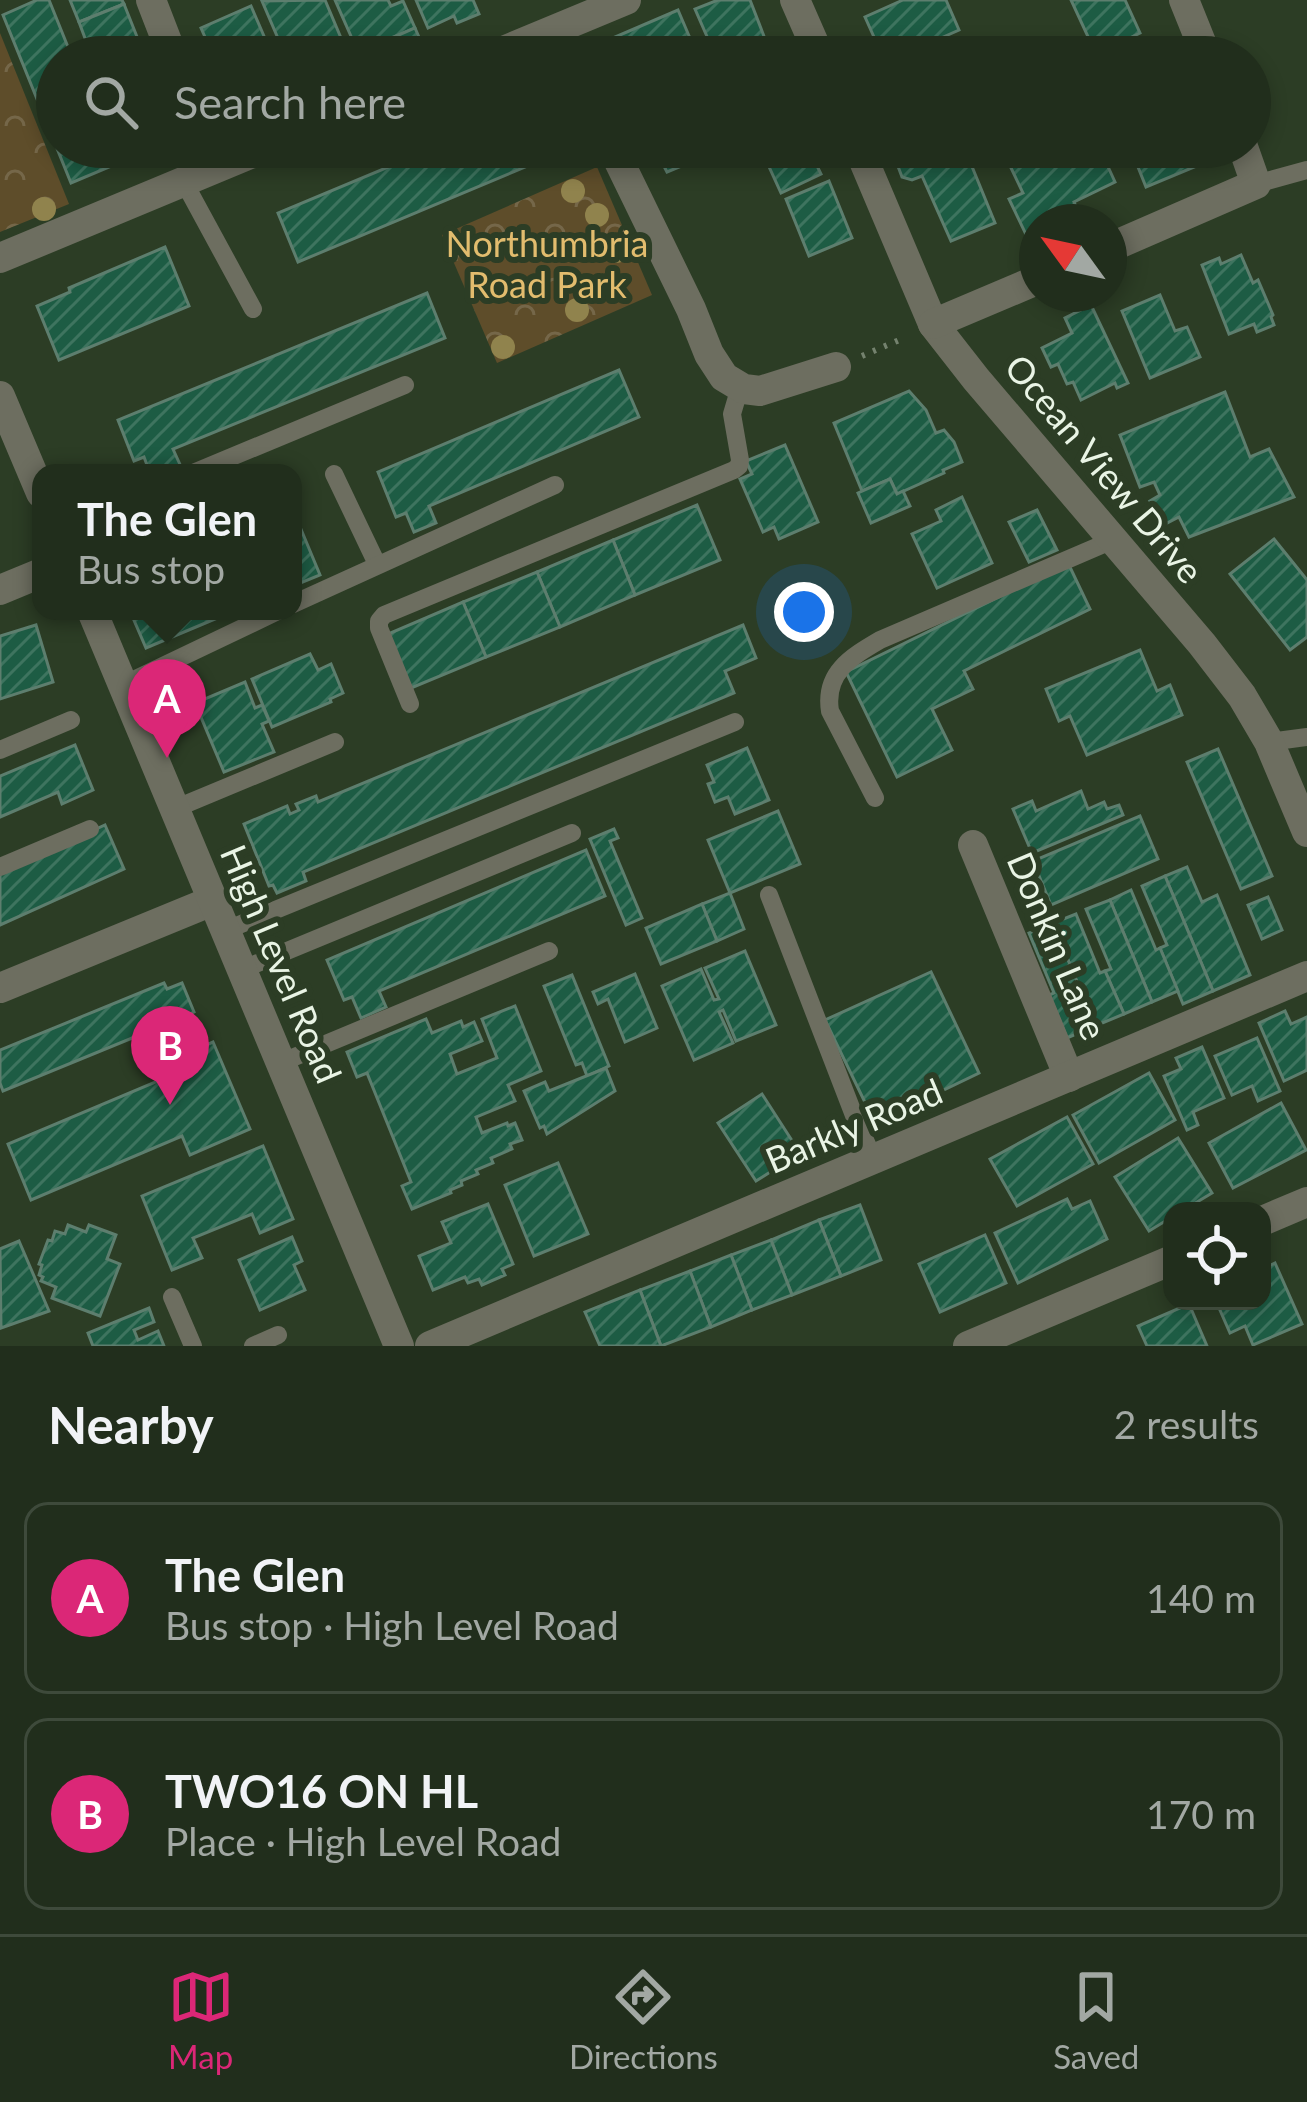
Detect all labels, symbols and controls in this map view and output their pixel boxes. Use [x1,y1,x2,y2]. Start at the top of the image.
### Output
search box [36,36,1271,168]
icon: search [78,69,144,135]
text: Search here [174,75,406,129]
north arrow [1019,204,1127,312]
park label: Northumbria Road Park [446,221,648,306]
street label: Ocean View Drive [996,345,1213,592]
popup [32,464,302,620]
text: The Glen [77,492,257,546]
text: Bus stop [77,546,225,592]
your location [774,582,834,642]
pin: A [128,659,206,758]
street label: High Level Road [212,838,352,1089]
street label: Donkin Lane [999,845,1117,1046]
pin: B [131,1006,209,1105]
street label: Barkly Road [759,1068,949,1182]
map controls [1163,1202,1271,1310]
button: locate [1163,1202,1271,1310]
text: Nearby [48,1394,214,1455]
text: 2 results [1114,1401,1259,1447]
text: The Glen [165,1548,345,1602]
text: A [76,1575,104,1621]
text: 140 m [1146,1575,1256,1621]
text: Bus stop · High Level Road [165,1602,619,1648]
text: TWO16 ON HL [165,1764,478,1818]
text: B [77,1791,103,1837]
text: 170 m [1146,1791,1256,1837]
text: Place · High Level Road [165,1818,561,1864]
tab: Map [168,1964,234,2076]
tab: Directions [569,1964,718,2076]
tab: Saved [1053,1964,1139,2076]

